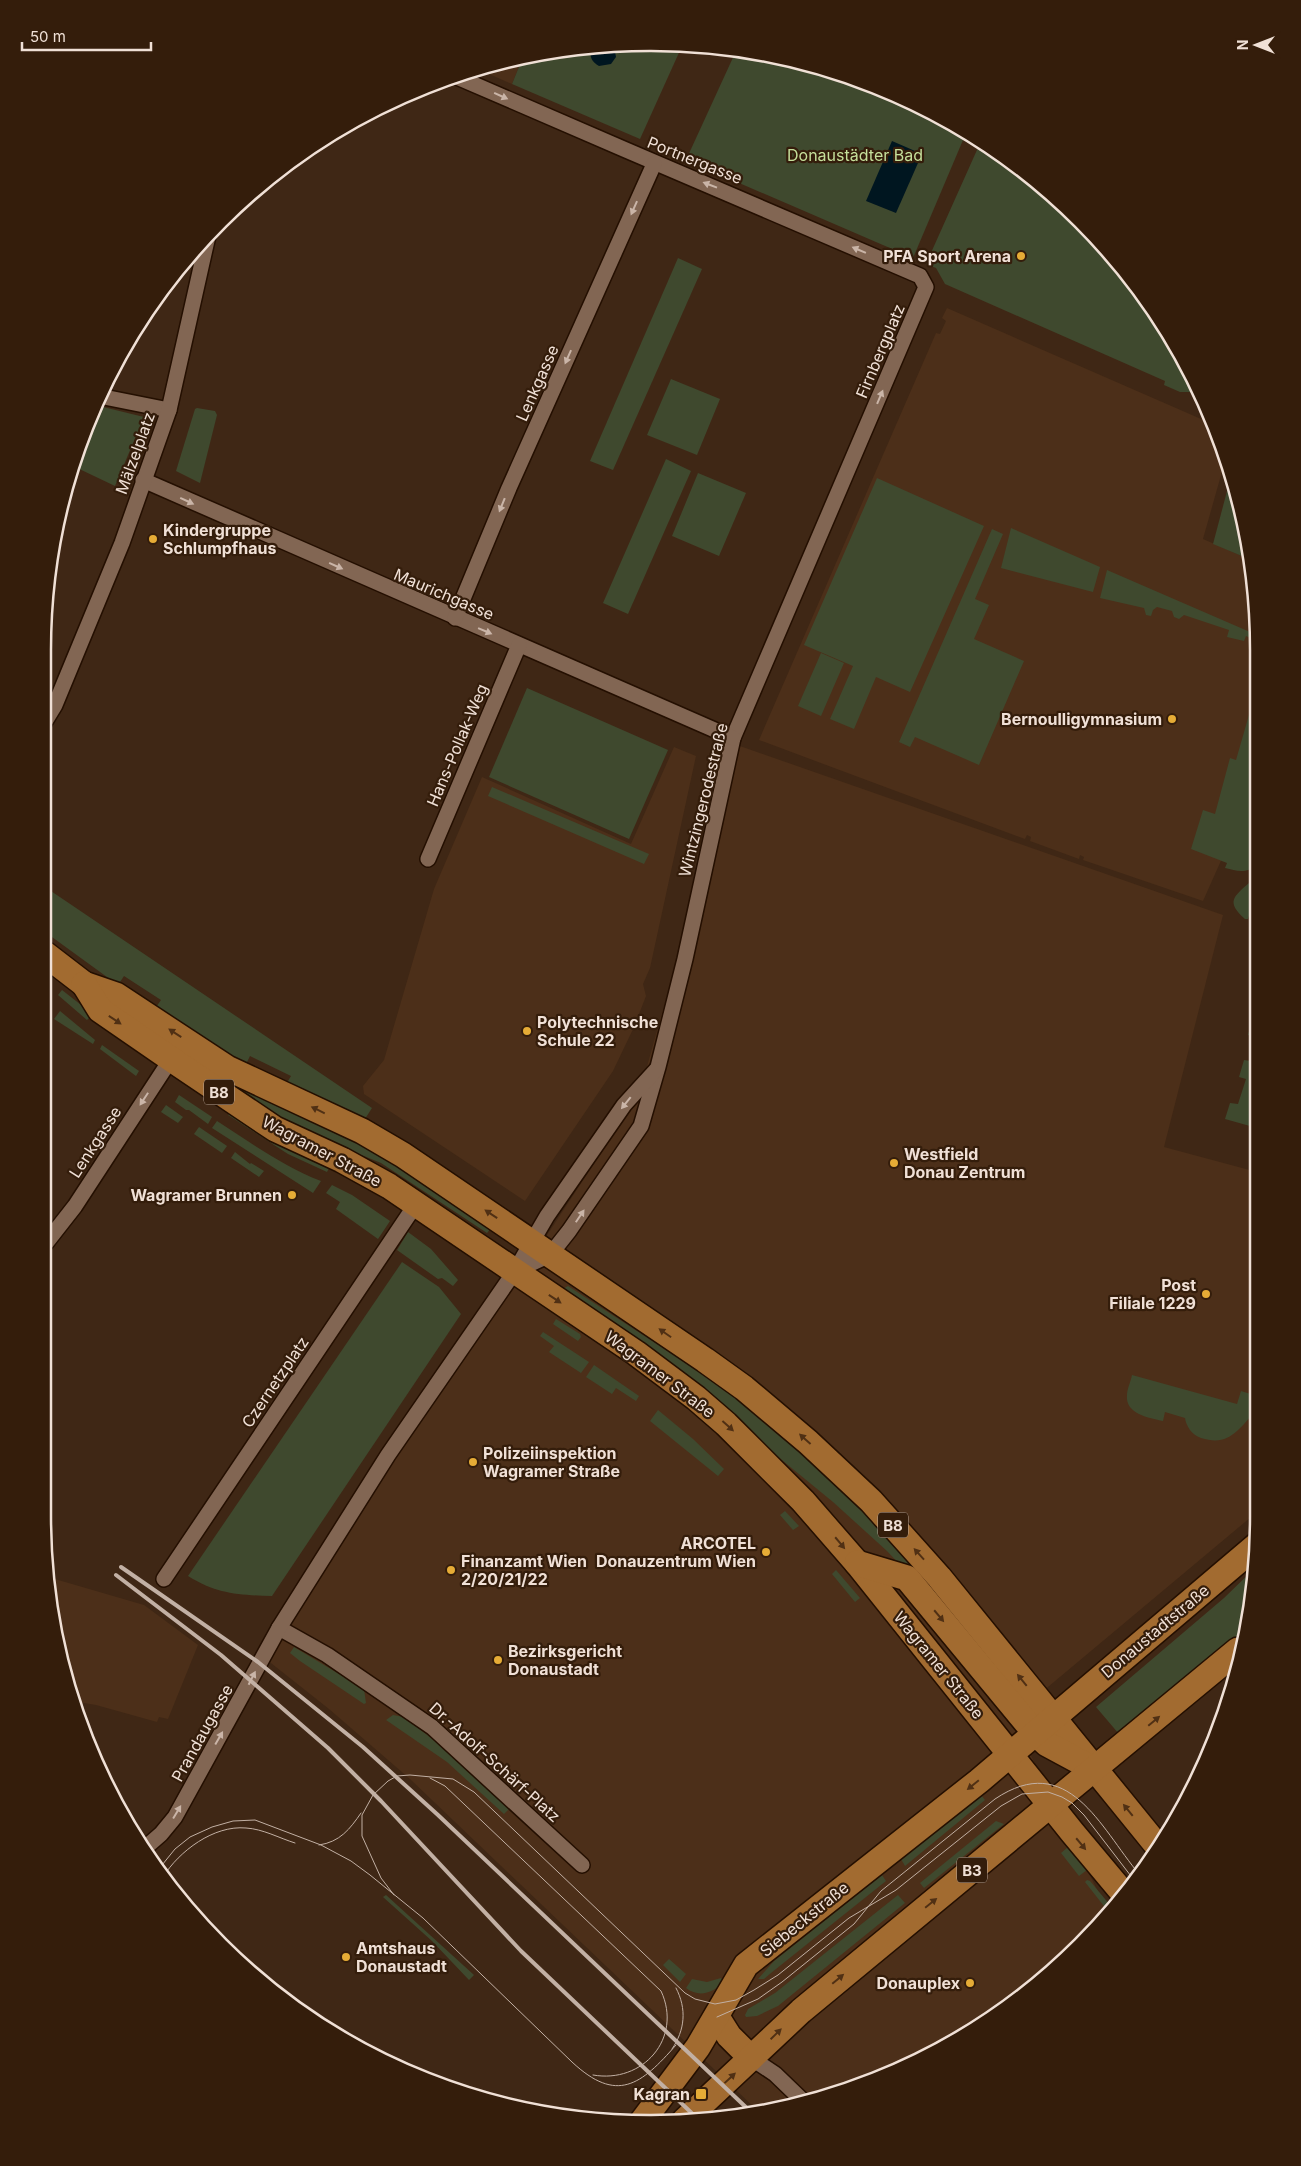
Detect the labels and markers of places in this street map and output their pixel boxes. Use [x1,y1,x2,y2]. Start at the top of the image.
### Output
place label: PFA Sport Arena [883,246,1011,266]
marker: PFA Sport Arena [1015,250,1027,262]
place label: Kindergruppe Schlumpfhaus [163,520,276,558]
marker: Kindergruppe Schlumpfhaus [147,533,159,545]
place label: Bernoulligymnasium [1001,709,1162,729]
marker: Bernoulligymnasium [1166,713,1178,725]
place label: Polytechnische Schule 22 [537,1012,658,1050]
marker: Polytechnische Schule 22 [521,1025,533,1037]
place label: Westfield Donau Zentrum [904,1144,1025,1182]
marker: Westfield Donau Zentrum [888,1157,900,1169]
place label: Wagramer Brunnen [130,1185,282,1205]
marker: Wagramer Brunnen [286,1189,298,1201]
place label: Post Filiale 1229 [1109,1275,1196,1313]
marker: Post Filiale 1229 [1200,1288,1212,1300]
place label: Polizeiinspektion Wagramer Straße [483,1443,620,1481]
marker: Polizeiinspektion Wagramer Straße [467,1456,479,1468]
place label: ARCOTEL Donauzentrum Wien [596,1533,756,1571]
marker: ARCOTEL Donauzentrum Wien [760,1546,772,1558]
place label: Finanzamt Wien 2/20/21/22 [461,1551,587,1589]
marker: Finanzamt Wien 2/20/21/22 [445,1564,457,1576]
place label: Bezirksgericht Donaustadt [508,1641,622,1679]
marker: Bezirksgericht Donaustadt [492,1654,504,1666]
place label: Amtshaus Donaustadt [356,1938,447,1976]
marker: Amtshaus Donaustadt [340,1951,352,1963]
place label: Donauplex [877,1973,960,1993]
marker: Donauplex [964,1977,976,1989]
place label: Kagran [634,2084,690,2104]
marker: Kagran [694,2087,708,2101]

